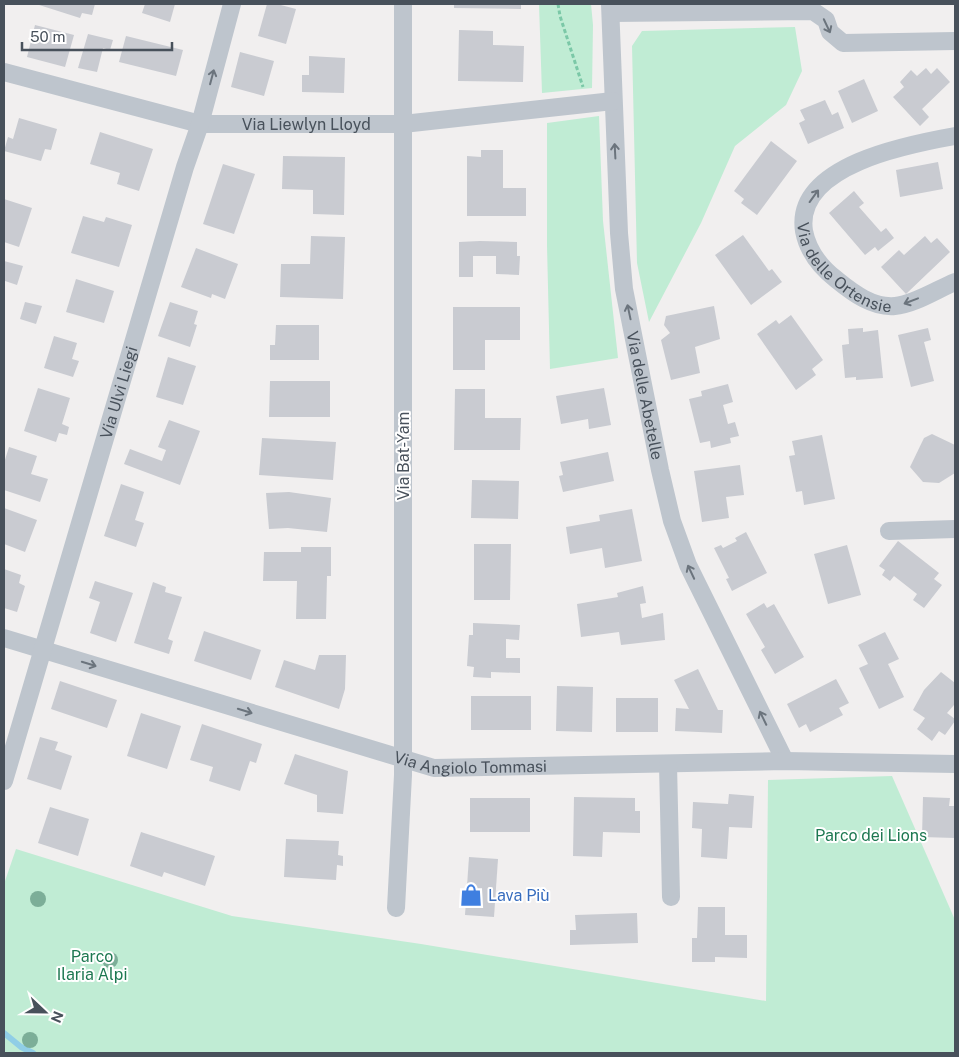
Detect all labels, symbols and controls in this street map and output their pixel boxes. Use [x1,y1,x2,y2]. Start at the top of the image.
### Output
one-way arrow [823,18,833,33]
scale bar [22,20,172,52]
text: 50 m [30,28,65,45]
one-way arrow [207,69,217,85]
street label: Via Liewlyn Lloyd [242,115,371,134]
one-way arrow [610,143,620,159]
one-way arrow [808,190,819,203]
street label: Via delle Ortensie [793,221,892,316]
one-way arrow [903,298,918,307]
one-way arrow [623,305,633,321]
street label: Via delle Abetelle [623,330,667,462]
street label: Via Ulvi Liegi [96,344,142,441]
street label: Via Bat-Yam [394,412,413,500]
one-way arrow [686,565,695,580]
one-way arrow [81,659,97,669]
one-way arrow [236,706,252,716]
one-way arrow [758,710,768,725]
street label: Via Angiolo Tommasi [391,747,547,778]
park label: Parco dei Lions [815,826,927,845]
shop icon: Lava Più [458,882,484,908]
place label: Lava Più [488,886,550,905]
park label: Parco Ilaria Alpi [57,947,127,984]
north arrow [20,987,70,1037]
text: N [48,1009,67,1025]

